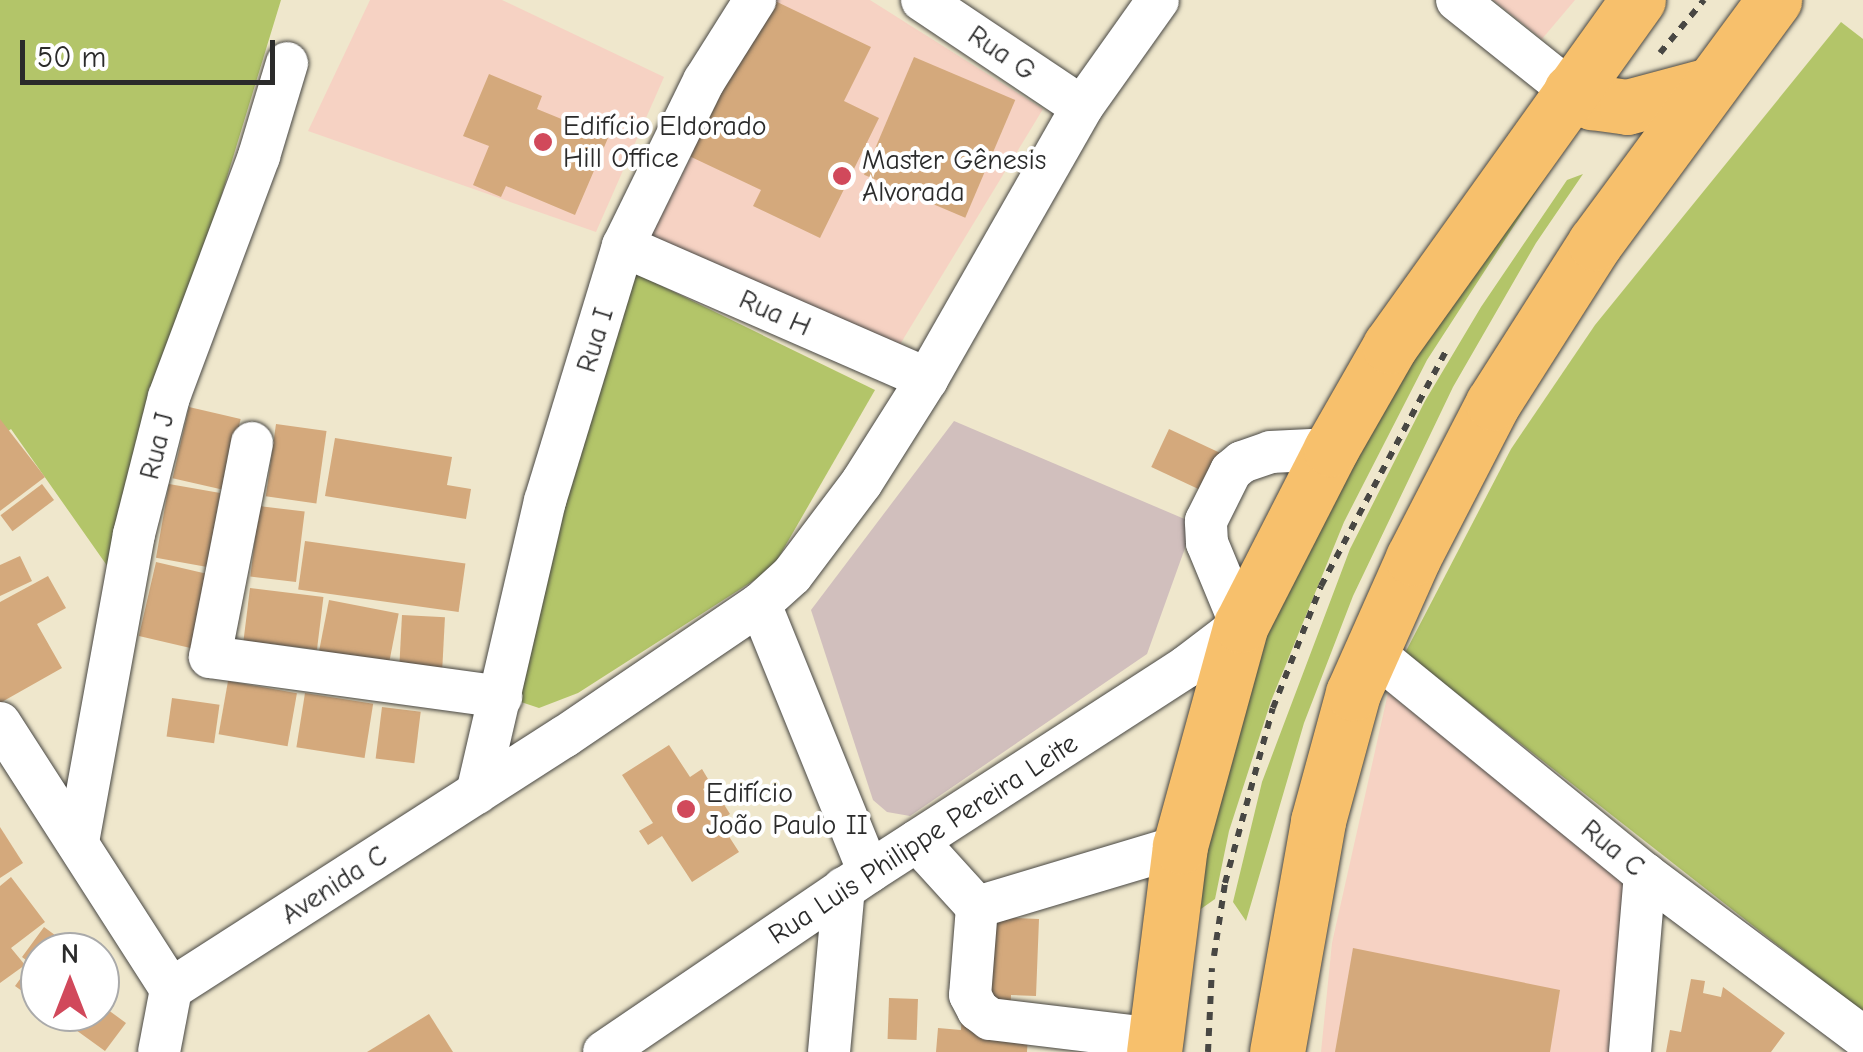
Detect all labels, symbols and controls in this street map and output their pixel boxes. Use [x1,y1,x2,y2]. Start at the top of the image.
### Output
street label: Rua G [962,18,1042,88]
scale bar [25,20,280,82]
text: 50 m [37,40,106,75]
place label: Edifício Eldorado Hill Office [563,109,767,175]
marker: Edifício Eldorado Hill Office [532,131,554,153]
place label: Master Gênesis Alvorada [862,143,1046,209]
marker: Master Gênesis Alvorada [831,165,853,187]
street label: Rua H [734,282,816,344]
street label: Rua I [569,304,621,376]
street label: Rua J [133,409,181,483]
street label: Rua Luis Philippe Pereira Leite [762,726,1084,952]
place label: Edifício João Paulo II [706,776,868,842]
marker: Edifício João Paulo II [675,798,697,820]
street label: Rua C [1574,812,1652,884]
street label: Avenida C [275,838,393,932]
north arrow [20,932,120,1032]
text: N [61,938,79,970]

